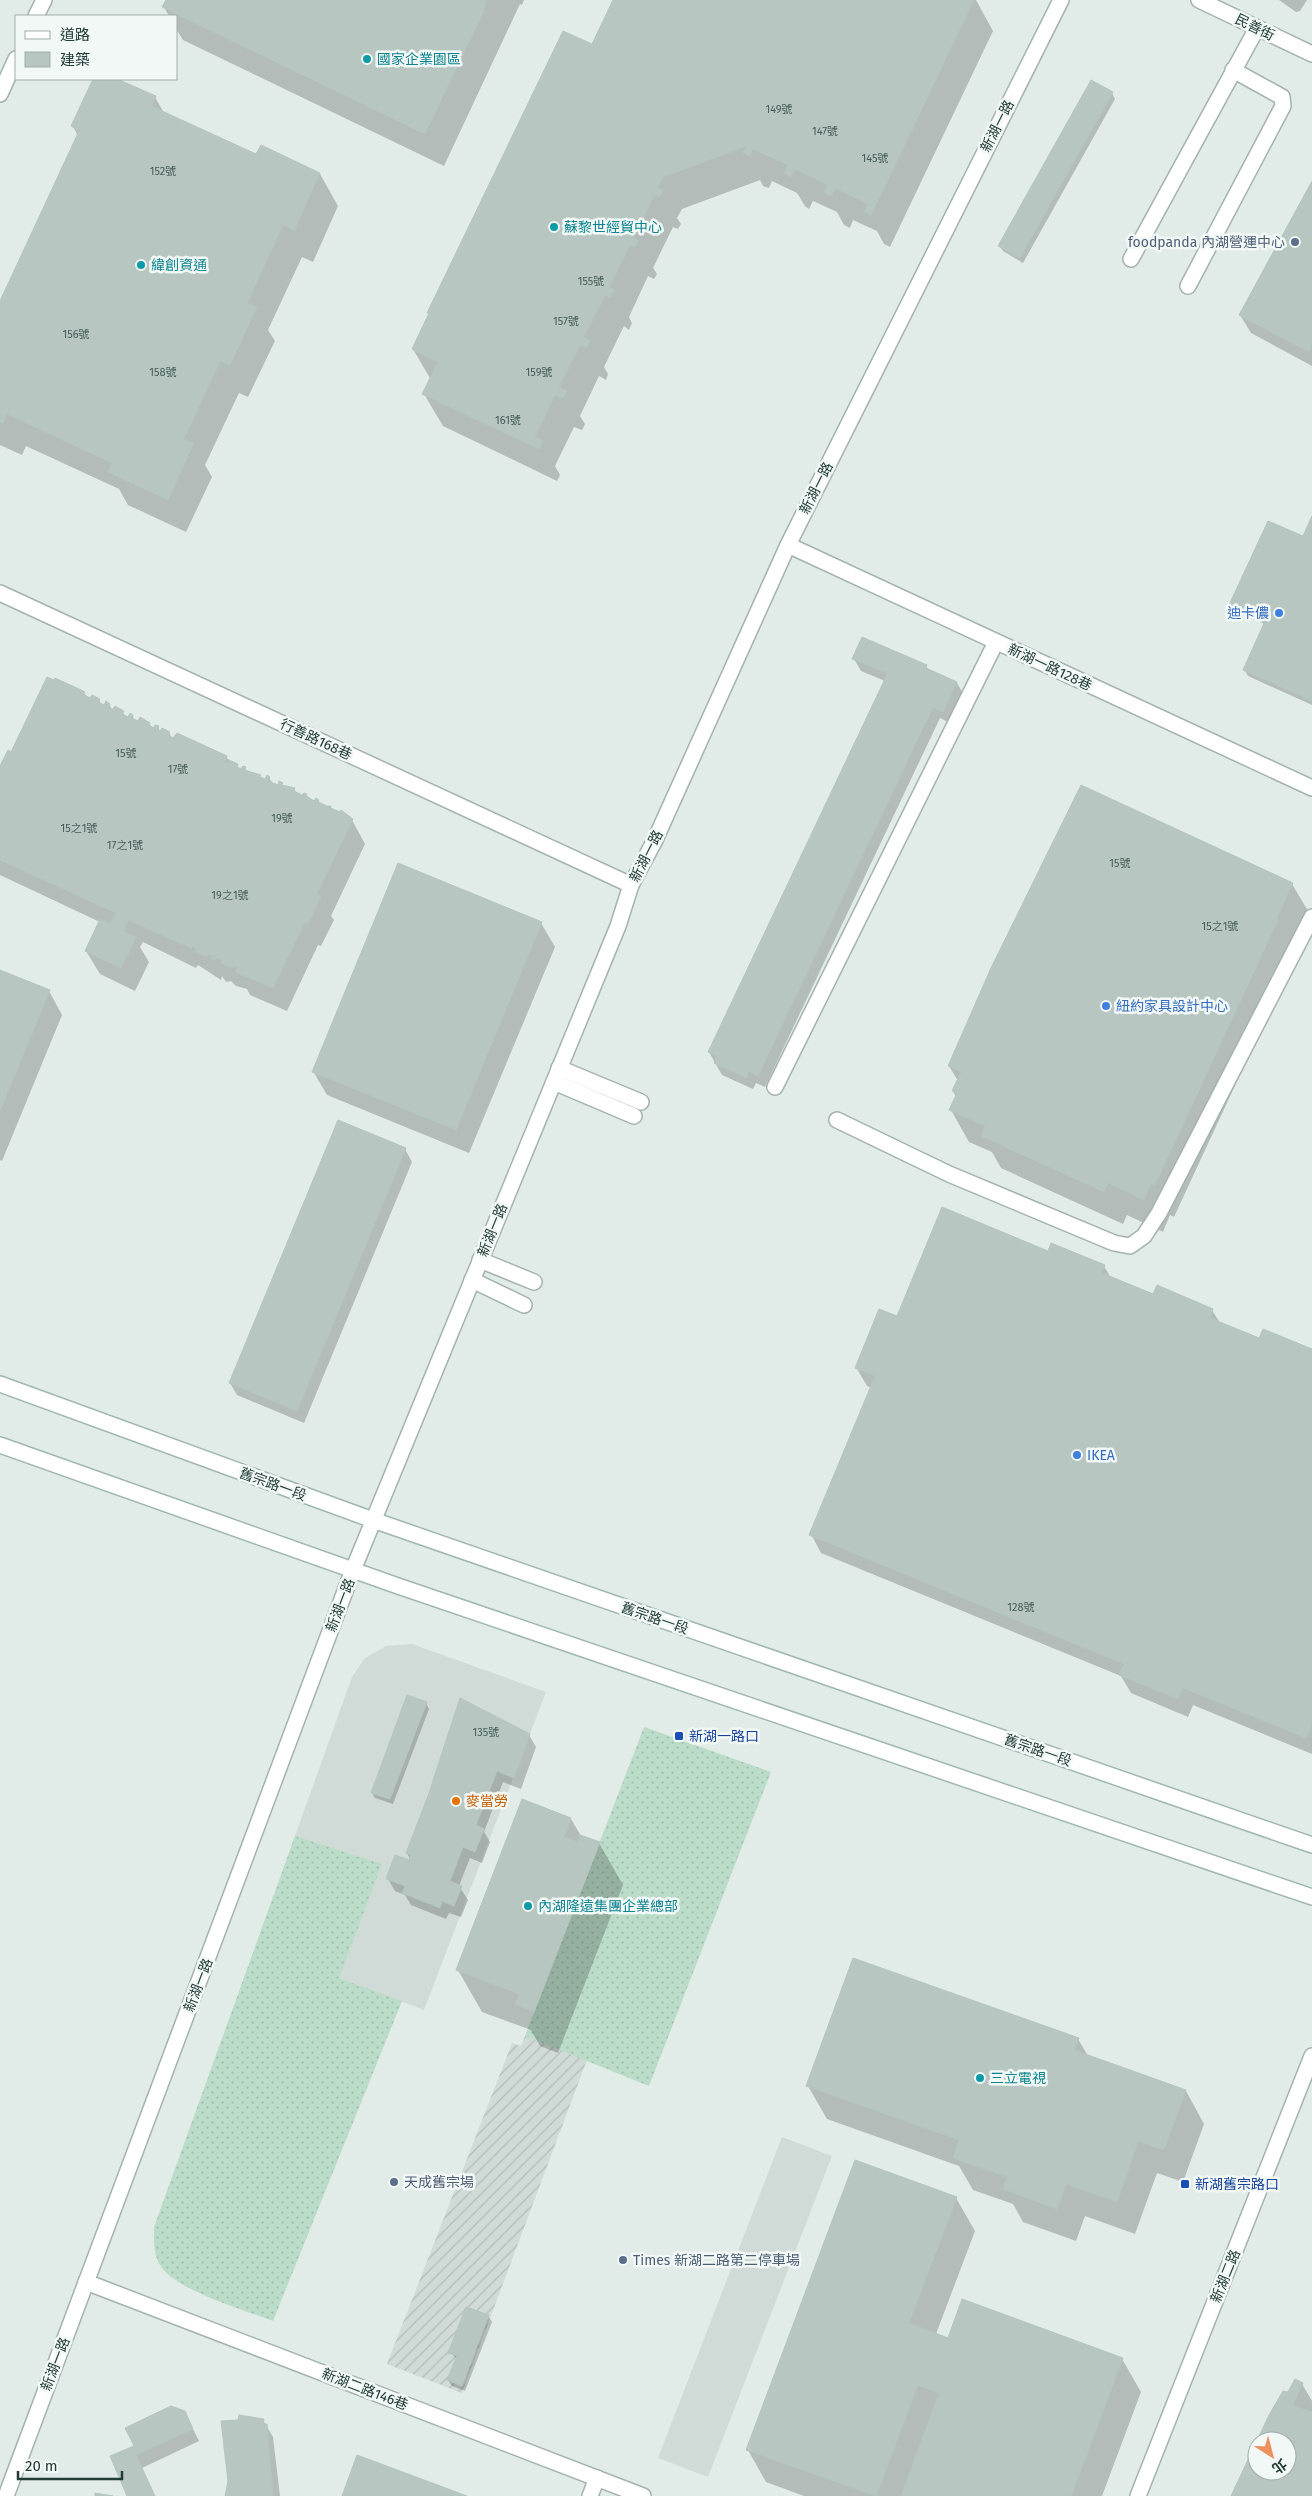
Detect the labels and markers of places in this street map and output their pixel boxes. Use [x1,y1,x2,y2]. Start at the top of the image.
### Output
place label: 國家企業園區 [377,51,461,68]
marker: 國家企業園區 [361,53,373,65]
place label: 蘇黎世經貿中心 [564,219,662,236]
marker: 蘇黎世經貿中心 [548,221,560,233]
place label: foodpanda 內湖營運中心 [1128,234,1285,251]
marker: foodpanda 內湖營運中心 [1289,236,1301,248]
place label: 緯創資通 [151,257,207,274]
marker: 緯創資通 [135,259,147,271]
place label: 迪卡儂 [1227,605,1269,622]
marker: 迪卡儂 [1273,607,1285,619]
place label: 紐約家具設計中心 [1116,998,1228,1015]
marker: 紐約家具設計中心 [1100,1000,1112,1012]
place label: IKEA [1087,1447,1115,1464]
marker: IKEA [1071,1449,1083,1461]
place label: 新湖一路口 [689,1728,759,1745]
marker: 新湖一路口 [673,1730,685,1742]
place label: 麥當勞 [466,1793,508,1810]
marker: 麥當勞 [450,1795,462,1807]
place label: 內湖隆遠集團企業總部 [538,1898,678,1915]
marker: 內湖隆遠集團企業總部 [522,1900,534,1912]
place label: 三立電視 [990,2070,1046,2087]
marker: 三立電視 [974,2072,986,2084]
place label: 天成舊宗場 [404,2174,474,2191]
marker: 天成舊宗場 [388,2176,400,2188]
place label: 新湖舊宗路口 [1195,2176,1279,2193]
marker: 新湖舊宗路口 [1179,2178,1191,2190]
place label: Times 新湖二路第二停車場 [633,2252,800,2269]
marker: Times 新湖二路第二停車場 [617,2254,629,2266]

